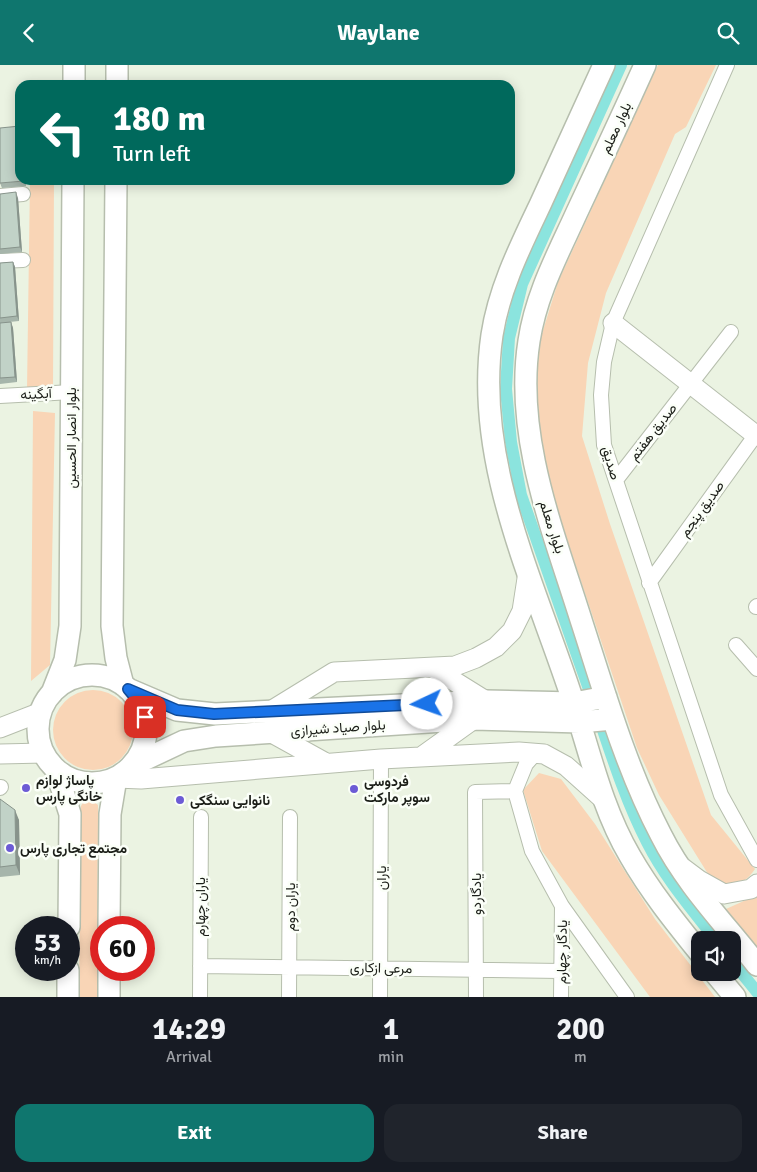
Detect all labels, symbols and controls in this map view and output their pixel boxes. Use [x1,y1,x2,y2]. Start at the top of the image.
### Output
icon: back [15,19,43,47]
text: Waylane [337,19,420,46]
icon: search [714,19,742,47]
text: 180 m [113,97,206,140]
icon: left [30,100,95,165]
street label: بلوار معلم [597,100,635,156]
text: Turn left [113,140,191,167]
street label: آبگینه [20,385,54,403]
street label: بلوار انصار الحسین [63,387,80,489]
street label: صدیق هفتم [625,400,681,464]
street label: صدیق [598,444,624,482]
street label: صدیق پنجم [676,478,729,541]
street label: بلوار معلم [535,498,569,556]
position arrow [400,677,452,729]
pin [124,696,166,738]
icon: arrive [131,703,159,731]
street label: بلوار صیاد شیرازی [290,716,386,740]
place label: پاساژ لوازم خانگی پارس [36,772,103,806]
place label: فردوسی سوپر مارکت [364,773,430,807]
marker: پاساژ لوازم خانگی پارس [20,782,32,794]
marker: فردوسی سوپر مارکت [348,783,360,795]
place label: نانوایی سنگکی [190,792,270,809]
marker: نانوایی سنگکی [174,794,186,806]
place label: مجتمع تجاری پارس [20,840,127,858]
marker: مجتمع تجاری پارس [4,842,16,854]
street label: یاران [373,866,390,890]
street label: یادگار‌دو [468,873,485,915]
street label: یاران چهارم [192,877,210,937]
street label: یاران دوم [282,883,299,931]
speed limit sign: 60 [90,916,155,981]
street label: یادگار چهارم [553,920,572,984]
text: 53 [34,927,61,958]
map controls [691,931,741,981]
button: sound [691,931,741,981]
text: km/h [34,953,61,968]
street label: مرعی ازکاری [350,959,412,977]
text: 14:29 [152,1011,226,1048]
text: 1 [383,1011,399,1048]
text: 200 [556,1011,605,1048]
text: Arrival [166,1047,212,1067]
text: min [378,1047,404,1067]
text: m [574,1047,587,1067]
button: Exit [15,1104,374,1162]
button: Share [384,1104,742,1162]

